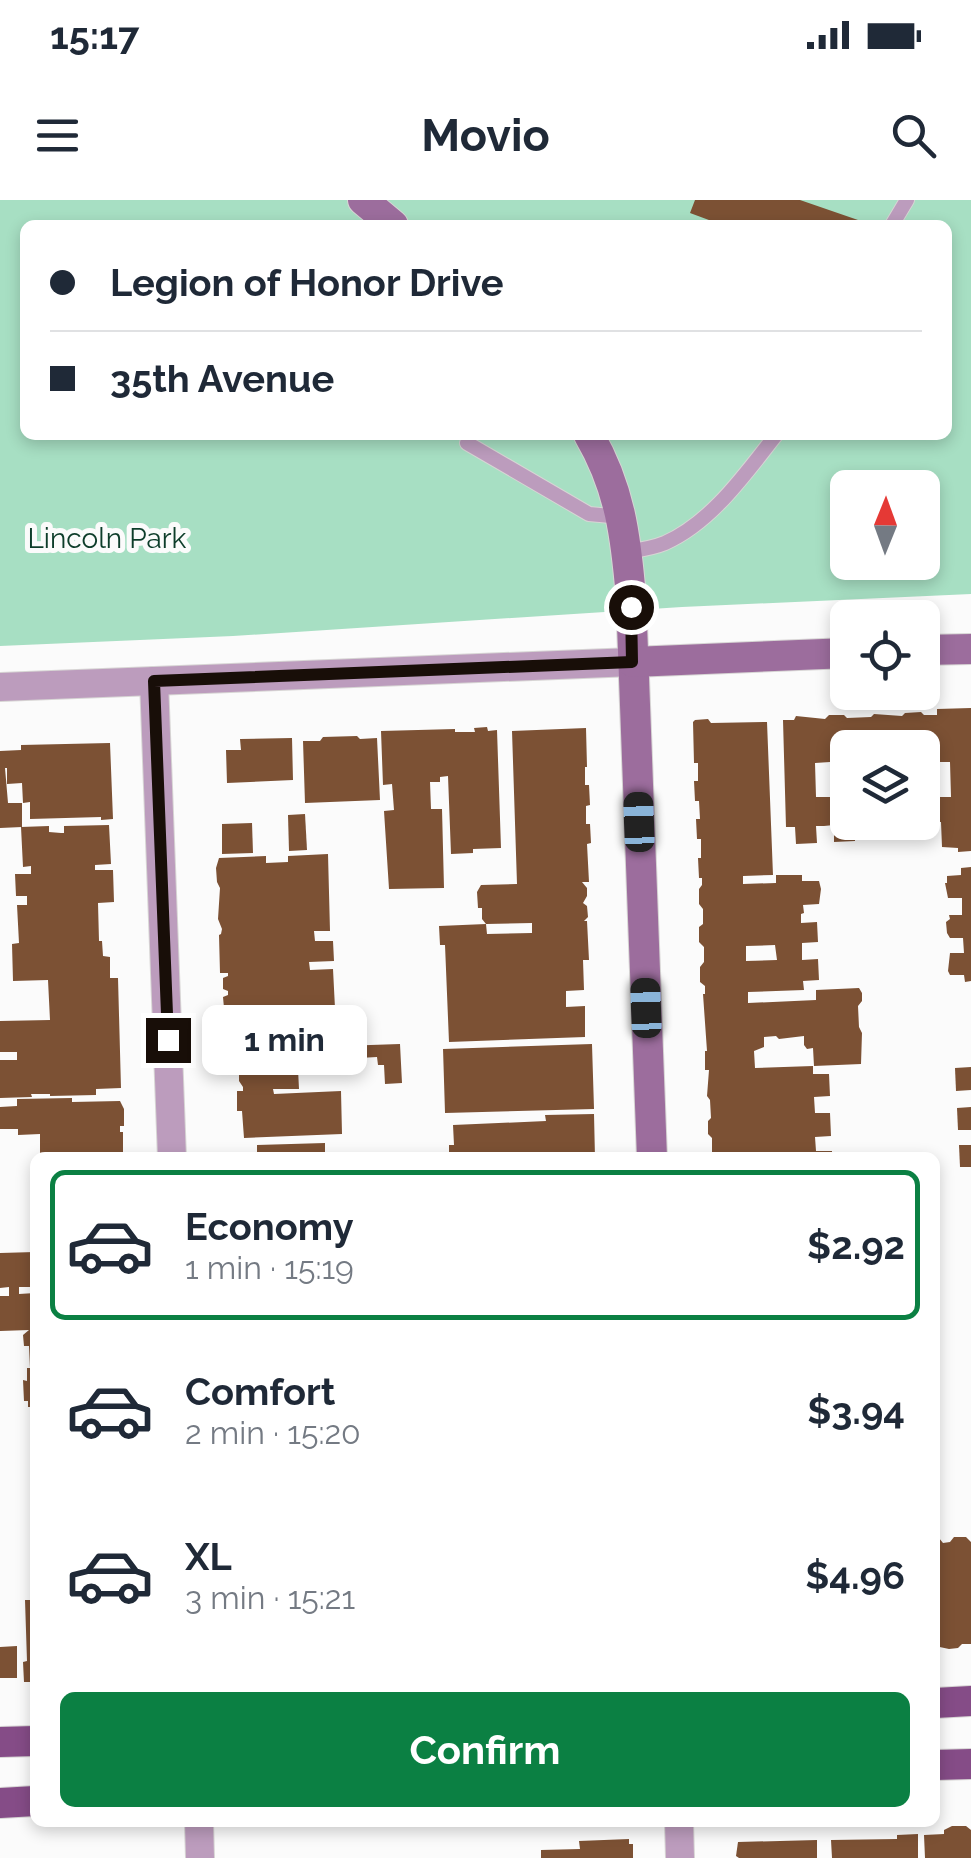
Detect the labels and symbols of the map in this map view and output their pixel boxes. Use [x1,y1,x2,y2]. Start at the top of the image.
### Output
north arrow [830,470,940,580]
park label: Lincoln Park [28,522,187,555]
route start [609,585,654,630]
car [623,791,655,853]
car [630,977,662,1039]
callout: 1 min [203,1005,368,1075]
route end [146,1018,191,1063]

